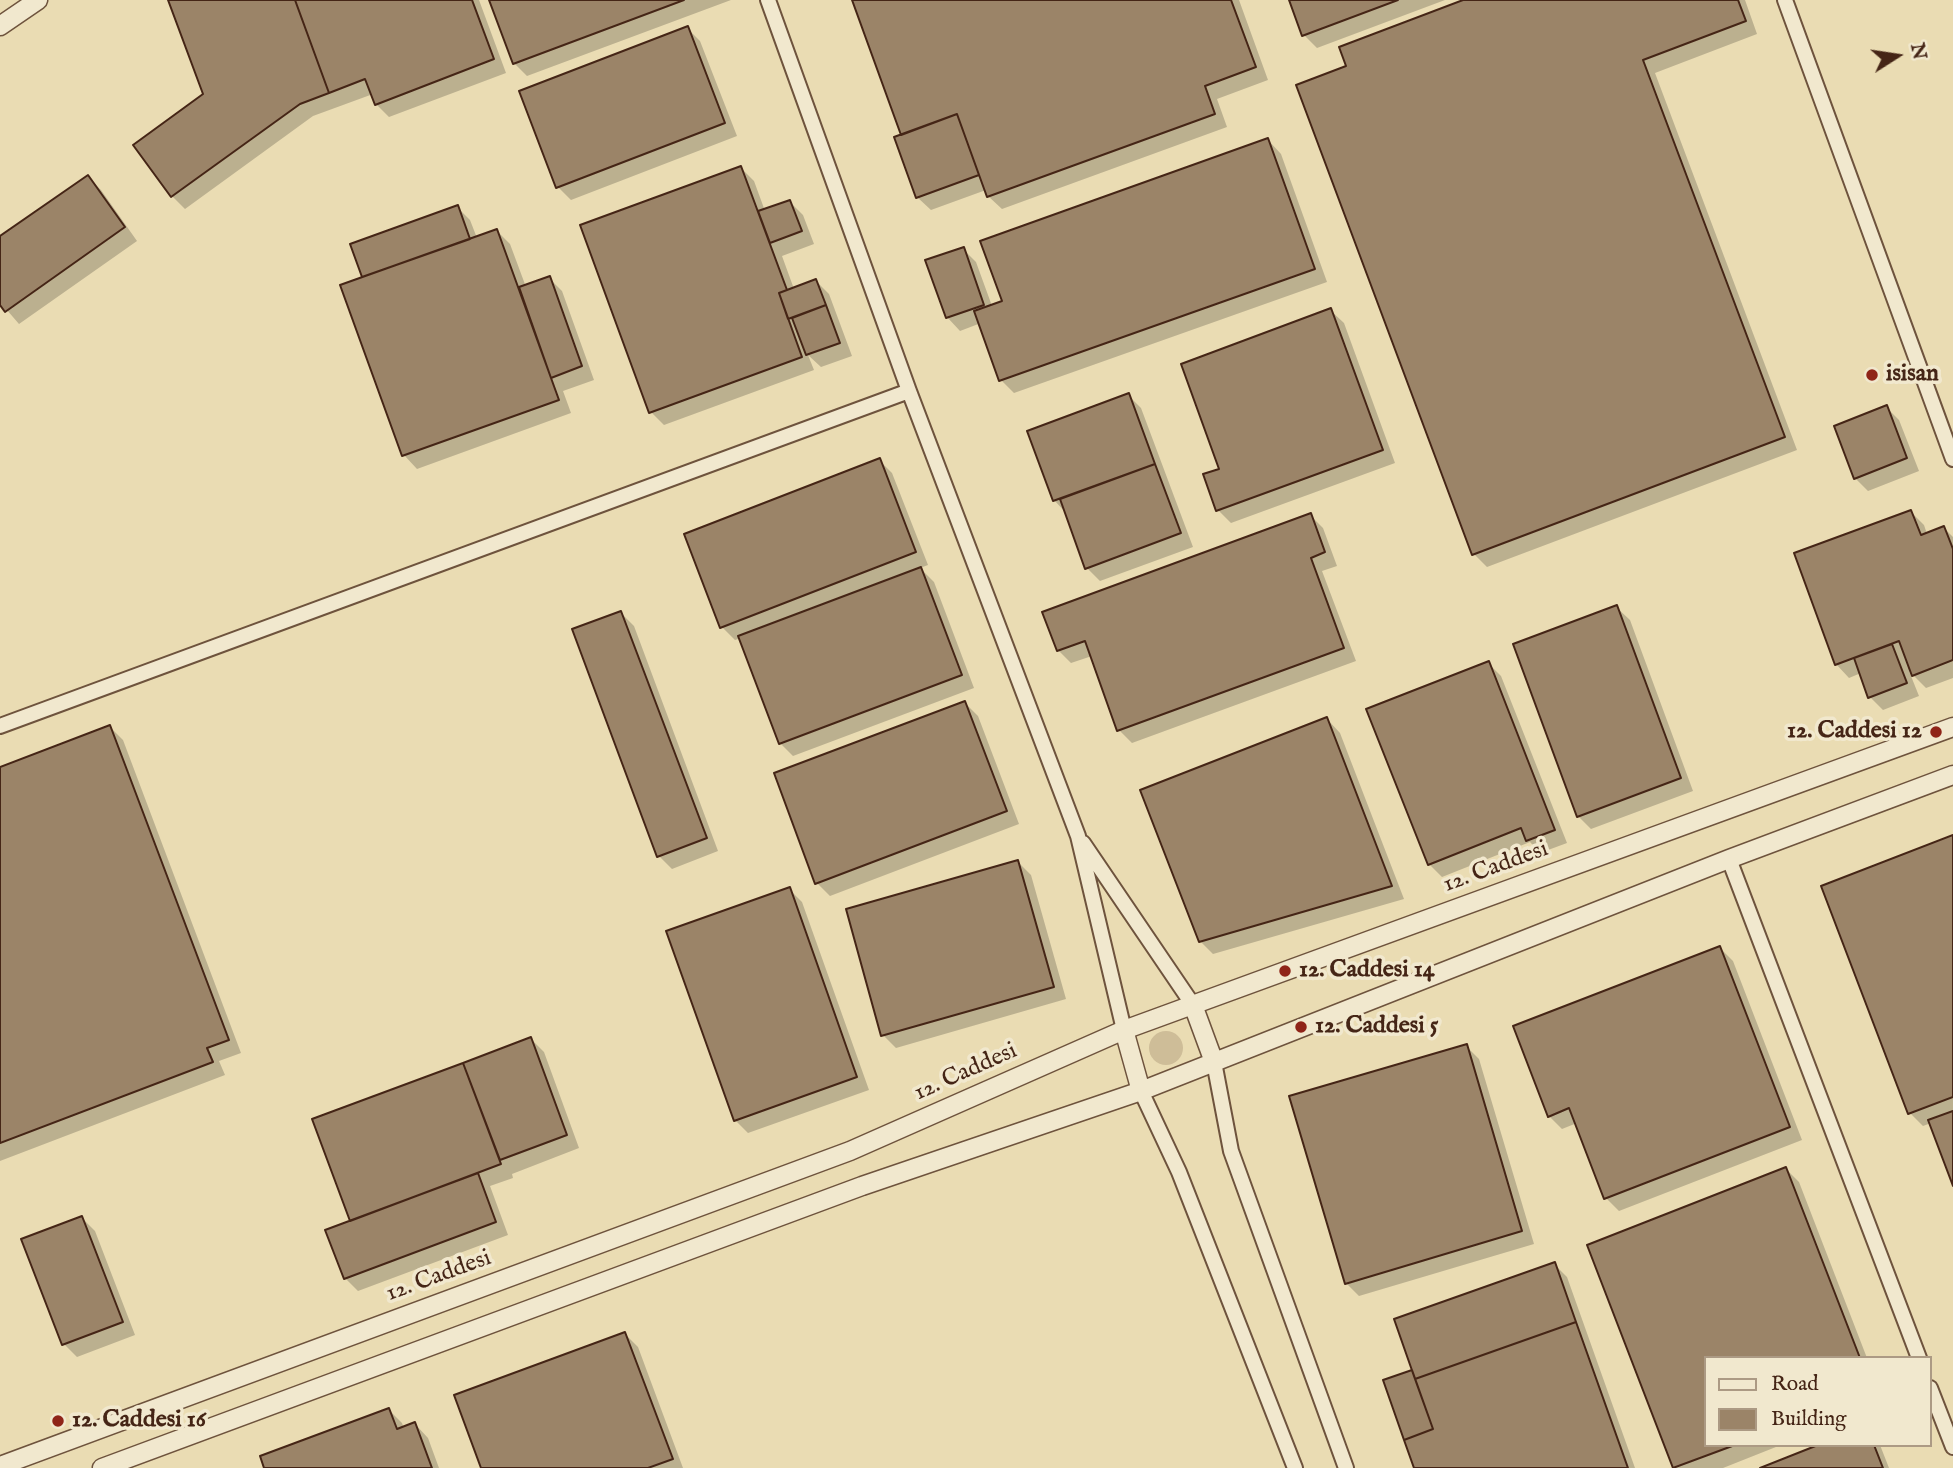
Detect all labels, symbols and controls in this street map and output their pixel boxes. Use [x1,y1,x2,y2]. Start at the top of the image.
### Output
north arrow [1862,21,1932,91]
text: N [1904,41,1931,62]
place label: isisan [1886,361,1939,389]
marker: isisan [1864,367,1880,383]
place label: 12. Caddesi 12 [1787,718,1922,746]
marker: 12. Caddesi 12 [1928,724,1944,740]
street label: 12. Caddesi [1440,836,1552,900]
place label: 12. Caddesi 14 [1299,957,1435,985]
marker: 12. Caddesi 14 [1277,963,1293,979]
place label: 12. Caddesi 5 [1315,1013,1439,1041]
marker: 12. Caddesi 5 [1293,1019,1309,1035]
street label: 12. Caddesi [910,1038,1022,1108]
street label: 12. Caddesi [383,1245,495,1309]
legend [1704,1356,1932,1447]
text: Road [1771,1371,1818,1398]
text: Building [1771,1406,1846,1433]
place label: 12. Caddesi 16 [72,1407,206,1435]
marker: 12. Caddesi 16 [50,1413,66,1429]

